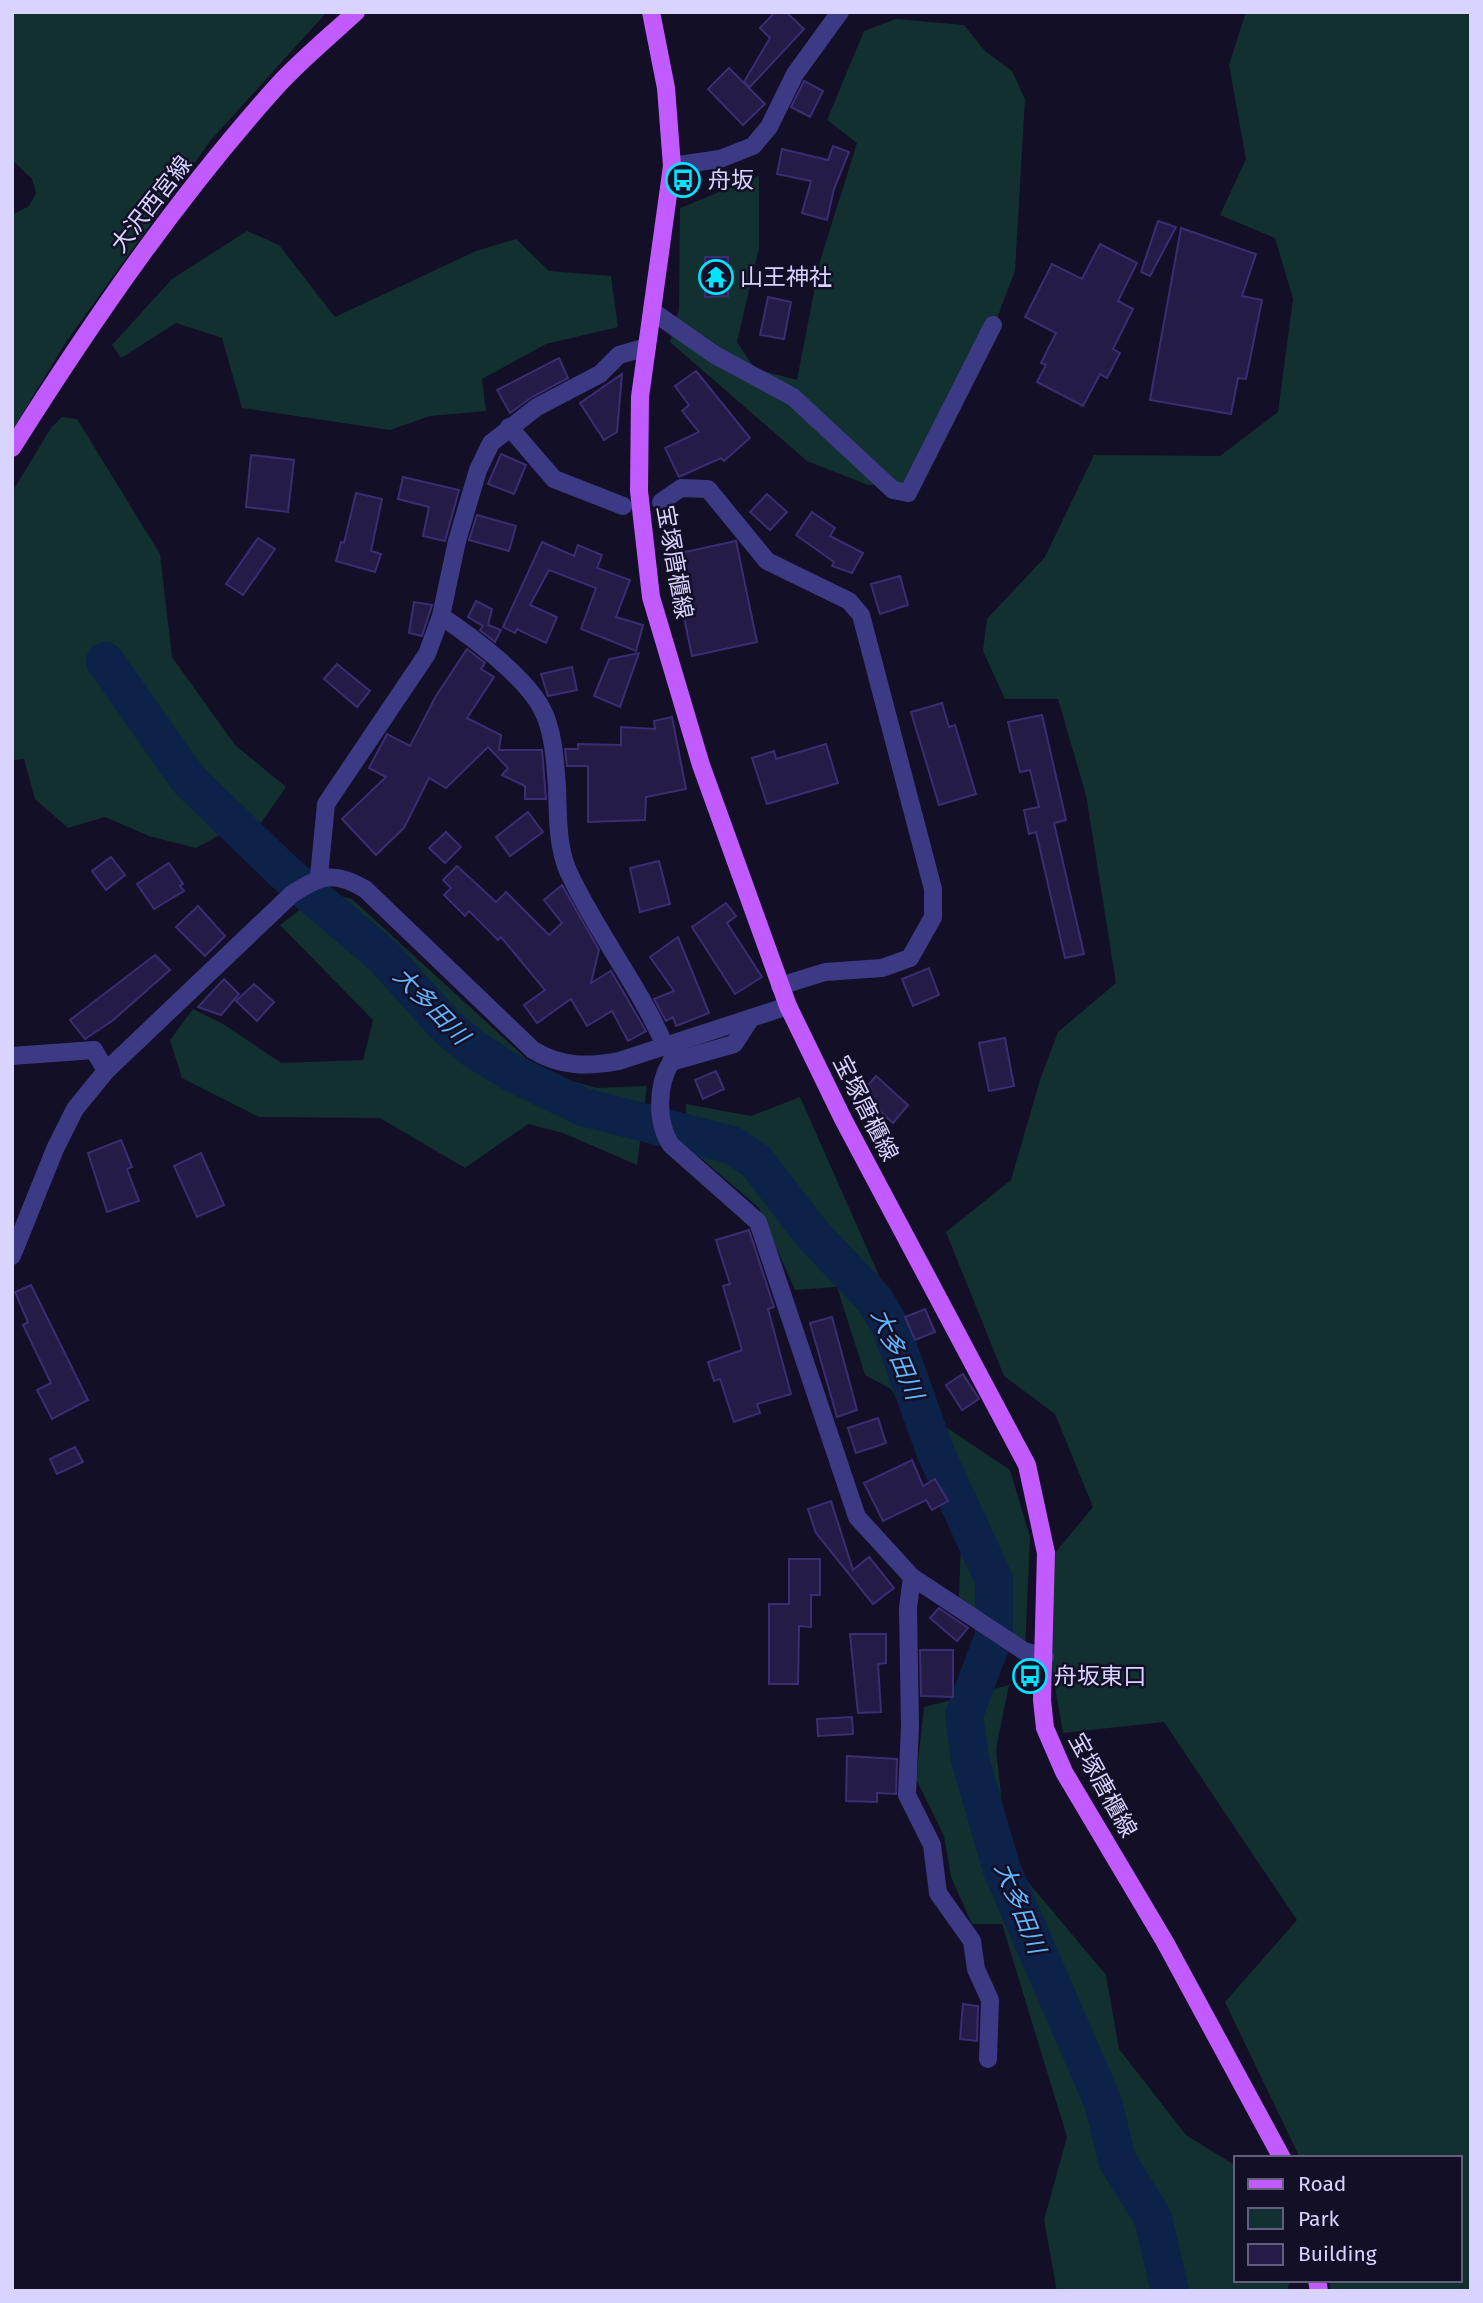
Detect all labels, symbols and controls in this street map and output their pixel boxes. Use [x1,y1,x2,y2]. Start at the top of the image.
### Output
street label: 大沢西宮線 [105,150,197,258]
bus stop icon: 舟坂 [664,161,702,199]
place label: 舟坂 [708,166,754,194]
temple icon: 山王神社 [697,258,735,296]
place label: 山王神社 [740,263,832,291]
street label: 宝塚唐櫃線 [651,503,699,621]
water label: 大多田川 [388,962,476,1052]
street label: 宝塚唐櫃線 [827,1050,905,1166]
water label: 大多田川 [865,1304,930,1406]
bus stop icon: 舟坂東口 [1011,1657,1049,1695]
place label: 舟坂東口 [1054,1662,1146,1690]
street label: 宝塚唐櫃線 [1063,1728,1143,1842]
water label: 大多田川 [989,1858,1052,1961]
legend [1234,2156,1462,2282]
text: Road [1298,2171,1346,2197]
text: Park [1298,2206,1340,2232]
text: Building [1298,2241,1377,2267]

